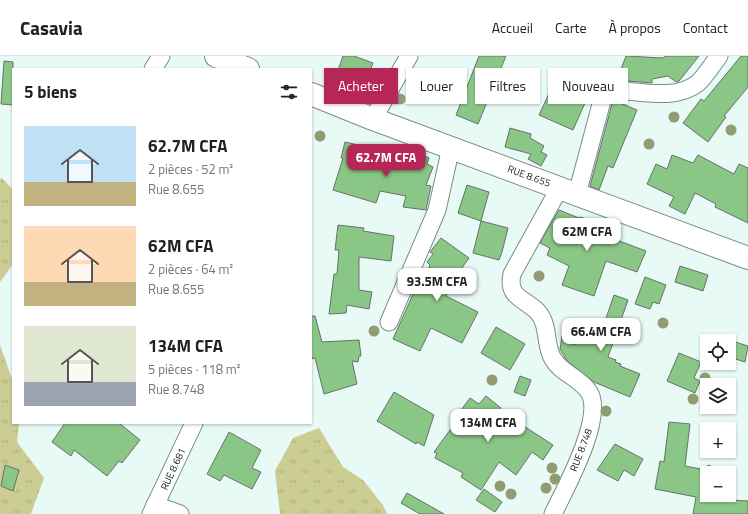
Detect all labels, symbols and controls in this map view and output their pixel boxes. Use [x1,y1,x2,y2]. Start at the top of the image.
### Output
text: Casavia [20,13,83,42]
text: Accueil [492,17,533,38]
text: Carte [555,17,587,38]
text: À propos [609,17,661,38]
text: Contact [683,17,728,38]
chip: Acheter [324,68,398,104]
chip: Louer [406,68,467,104]
chip: Filtres [475,68,540,104]
chip: Nouveau [548,68,628,104]
text: 5 biens [24,79,77,105]
icon: filters [278,81,300,103]
text: 62.7M CFA [148,133,227,159]
icon: home [56,142,104,190]
pin: 62.7M CFA [340,144,432,178]
text: 62.7M CFA [356,147,416,167]
text: 2 pièces · 52 m² [148,159,233,179]
street label: RUE 8.655 [505,161,553,191]
text: Rue 8.655 [148,179,204,199]
pin: 62M CFA [550,218,624,252]
text: 62M CFA [562,221,612,241]
text: 62M CFA [148,233,214,259]
icon: home [56,242,104,290]
text: 2 pièces · 64 m² [148,259,233,279]
pin: 93.5M CFA [391,268,483,302]
text: 93.5M CFA [407,271,467,291]
text: Rue 8.655 [148,279,204,299]
pin: 66.4M CFA [555,318,647,352]
text: 66.4M CFA [571,321,631,341]
text: 134M CFA [148,333,223,359]
map controls [700,334,736,502]
button: locate [700,334,736,370]
icon: home [56,342,104,390]
text: 5 pièces · 118 m² [148,359,240,379]
button: layers [700,378,736,414]
text: Rue 8.748 [148,379,204,399]
pin: 134M CFA [447,409,529,443]
text: 134M CFA [459,412,517,432]
button: + [700,422,736,458]
street label: RUE 8.748 [566,426,596,474]
street label: RUE 8.681 [157,445,189,493]
button: − [700,466,736,502]

